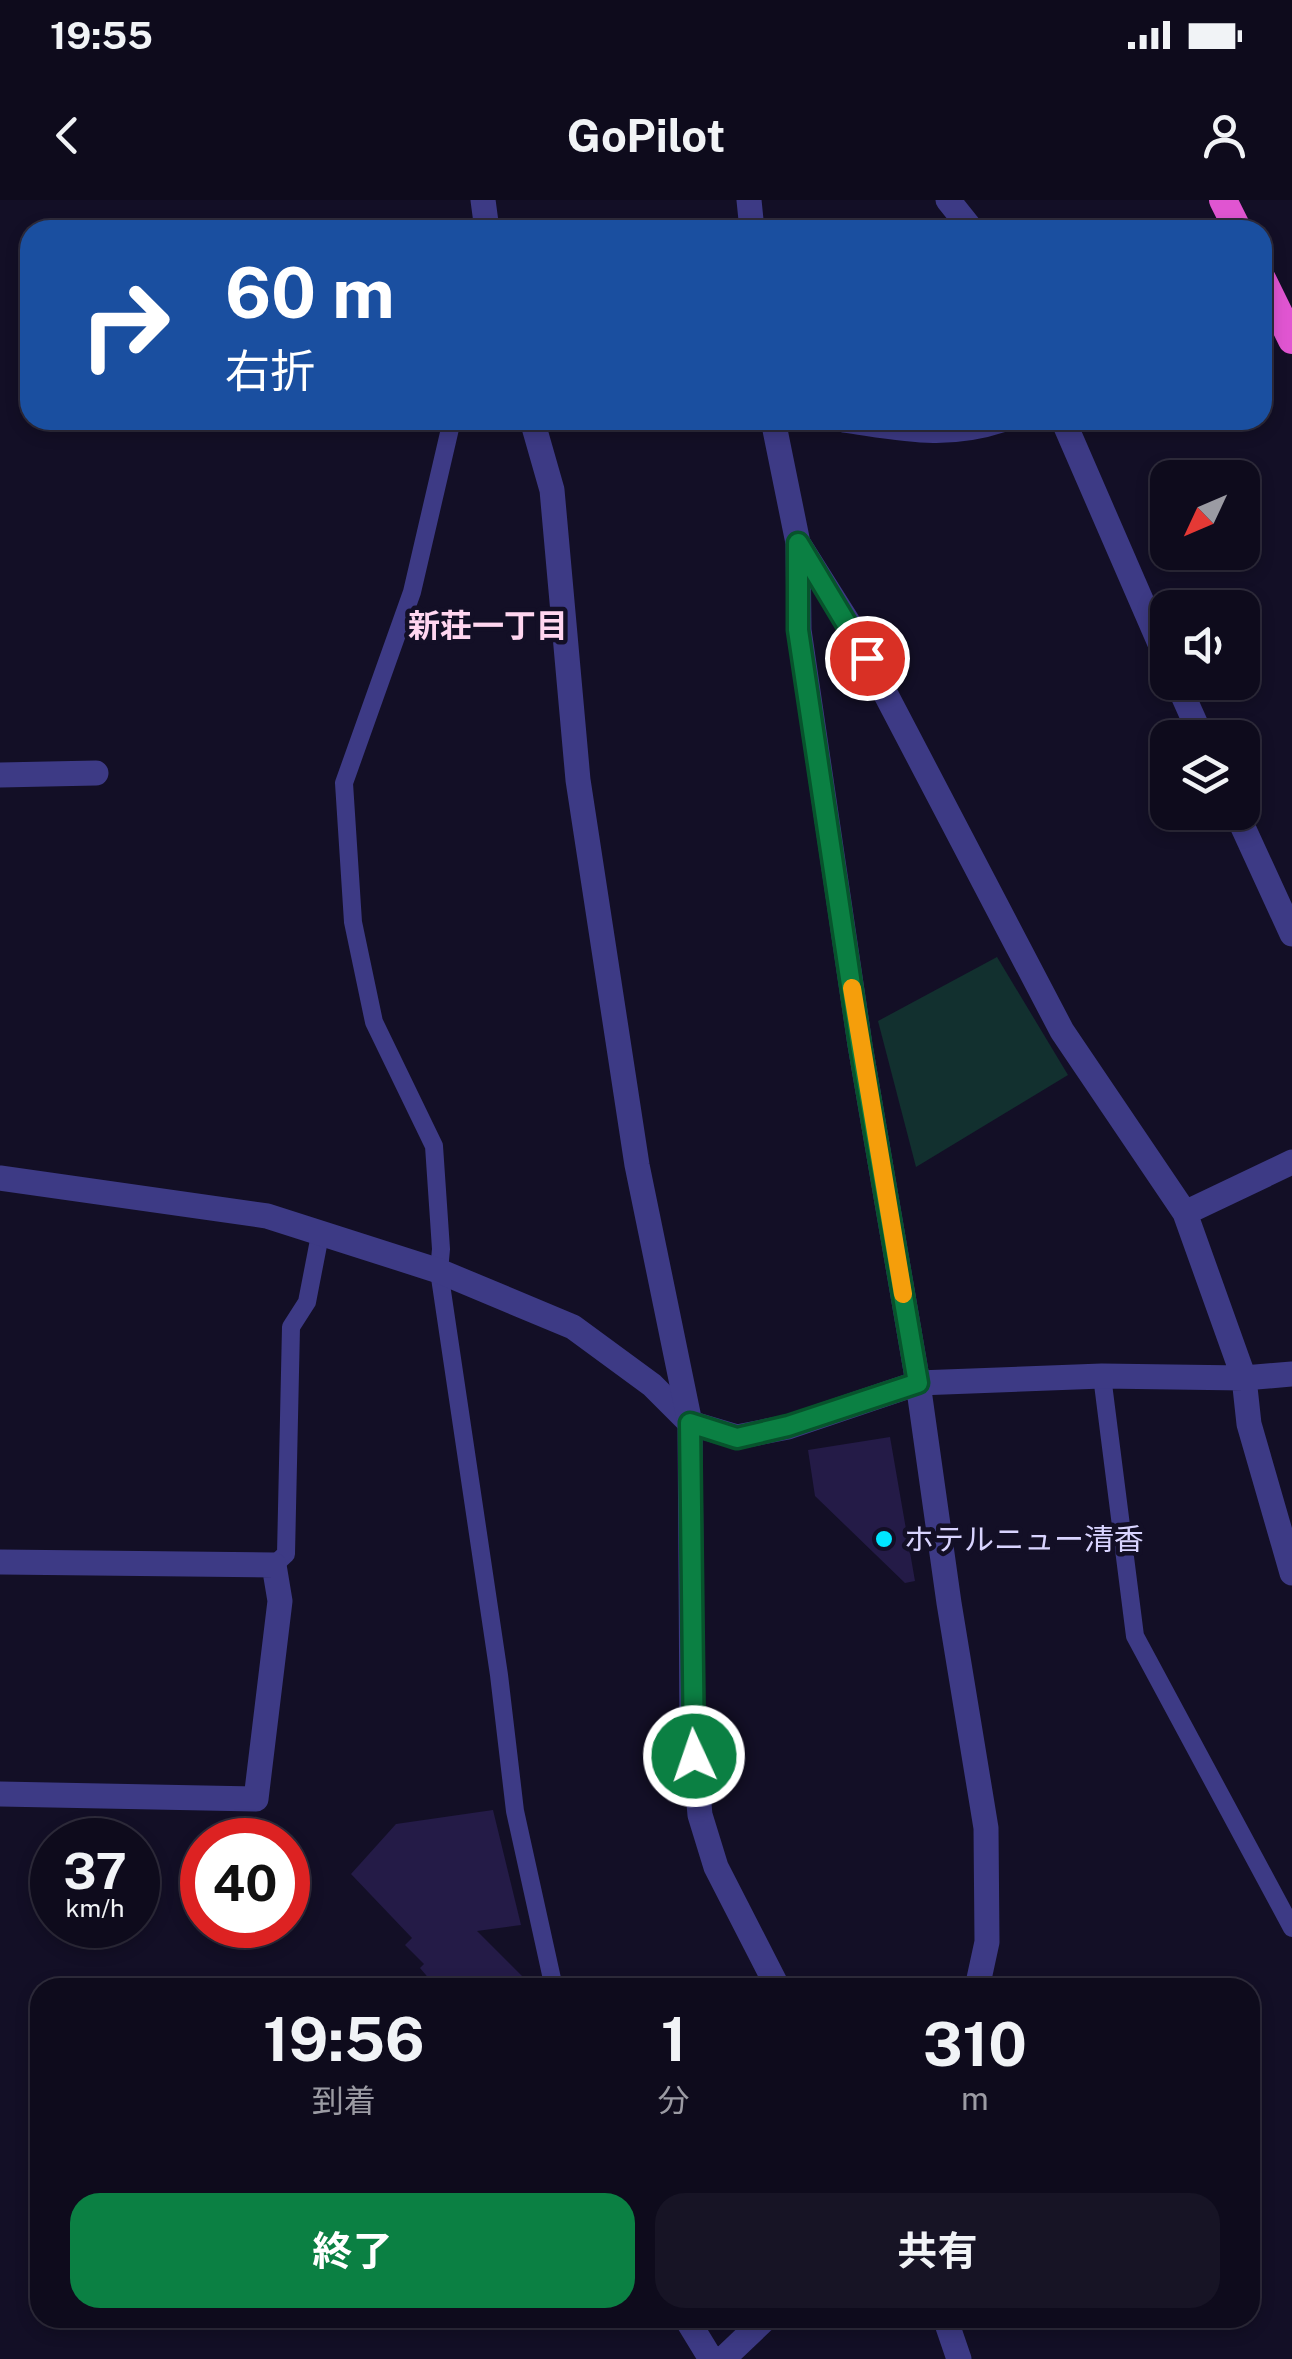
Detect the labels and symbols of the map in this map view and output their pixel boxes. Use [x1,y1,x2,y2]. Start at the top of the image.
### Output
north arrow [1150,460,1260,570]
district label: 新荘一丁目 [408,607,568,644]
pin [825,616,910,701]
place label: ホテルニュー清香 [904,1521,1144,1557]
marker: ホテルニュー清香 [873,1528,895,1550]
position arrow [642,1704,746,1808]
speed limit sign: 40 [180,1818,310,1948]

